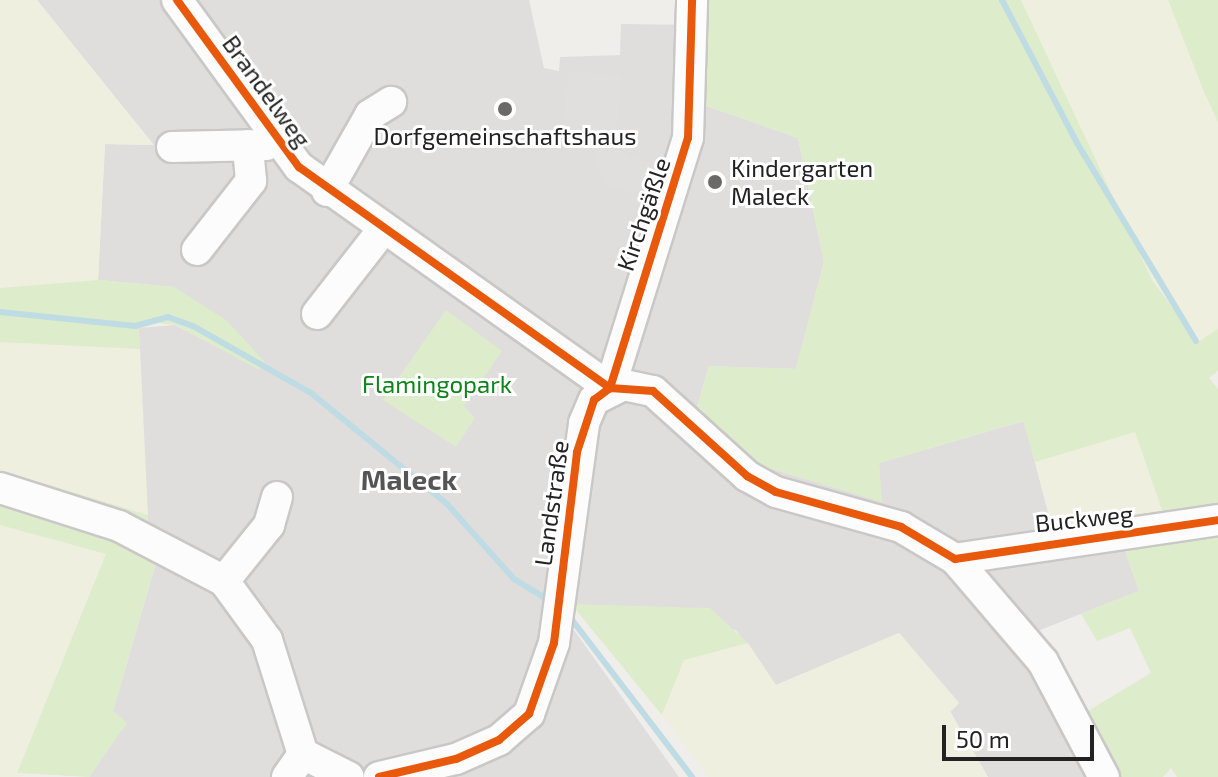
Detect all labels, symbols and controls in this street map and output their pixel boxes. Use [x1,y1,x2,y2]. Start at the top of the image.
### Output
street label: Brandelweg [217,30,317,152]
marker: Dorfgemeinschaftshaus [496,100,514,118]
place label: Dorfgemeinschaftshaus [374,122,636,150]
street label: Kirchgäßle [610,154,676,274]
place label: Kindergarten Maleck [731,154,873,210]
marker: Kindergarten Maleck [706,173,724,191]
park label: Flamingopark [362,370,512,398]
street label: Landstraße [528,438,574,568]
district label: Maleck [361,462,457,496]
street label: Buckweg [1034,499,1134,537]
scale bar [946,709,1098,759]
text: 50 m [956,724,1010,753]

